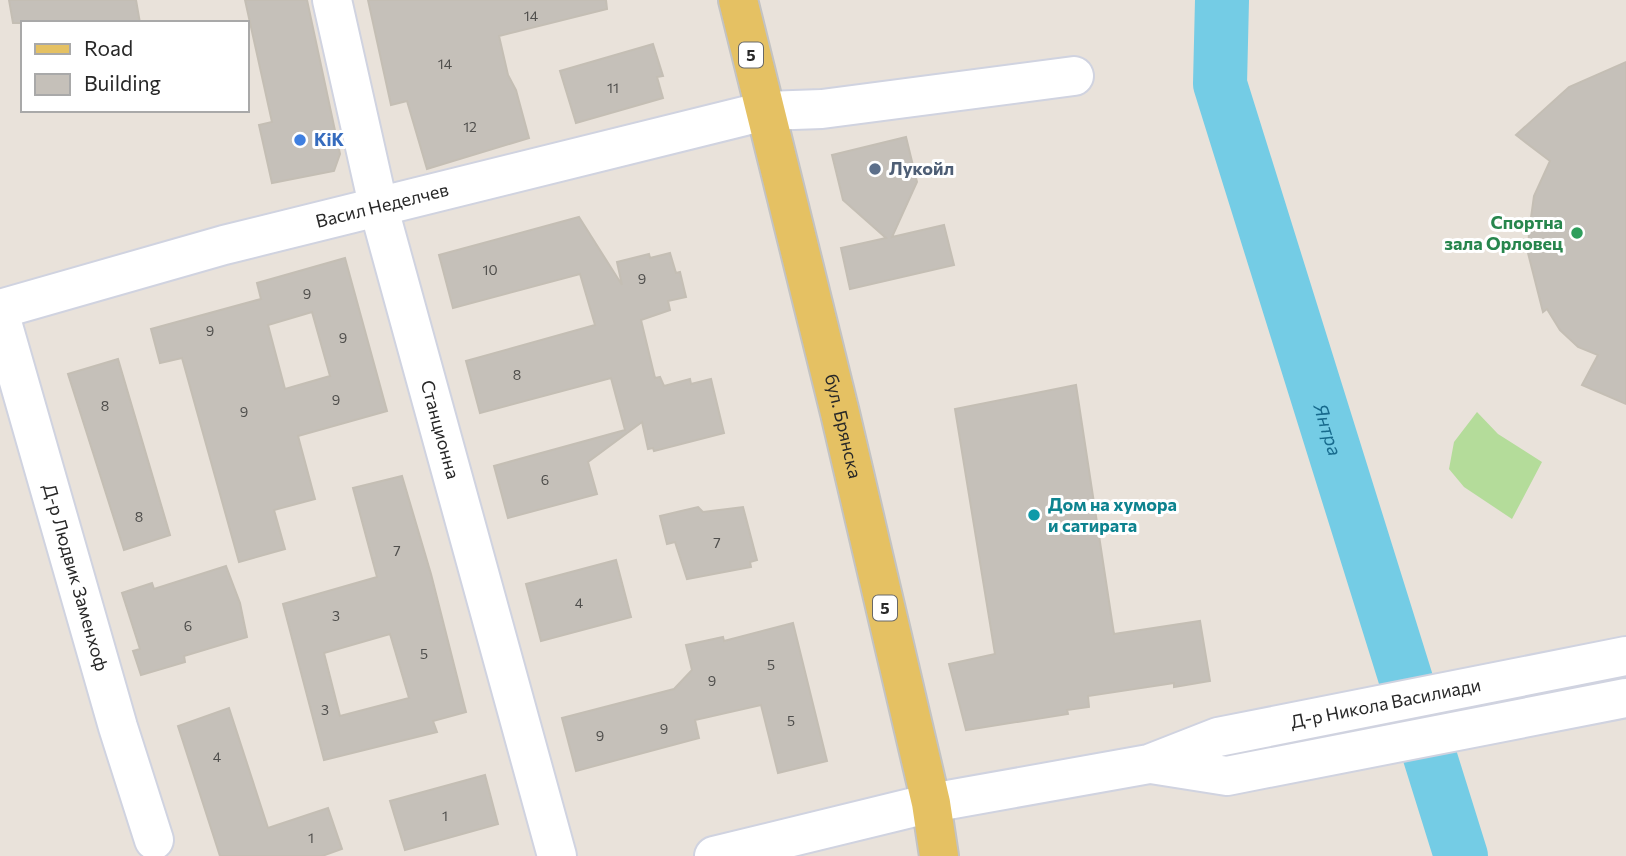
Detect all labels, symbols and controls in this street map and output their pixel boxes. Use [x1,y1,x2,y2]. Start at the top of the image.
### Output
house number: 14 [524,7,539,24]
legend [21,21,248,112]
text: Road [84,35,133,60]
road number: 5 [739,42,763,68]
house number: 14 [438,55,453,72]
text: Building [84,70,161,95]
house number: 11 [607,79,619,96]
house number: 12 [463,118,477,135]
place label: KiK [314,128,345,150]
marker: KiK [292,132,308,148]
place label: Лукойл [889,157,954,179]
marker: Лукойл [867,161,883,177]
street label: Васил Неделчев [313,178,451,232]
place label: Спортна зала Орловец [1444,211,1563,254]
marker: Спортна зала Орловец [1569,225,1585,241]
house number: 10 [482,261,498,278]
house number: 9 [638,270,646,287]
house number: 9 [303,285,311,302]
house number: 9 [206,322,214,339]
house number: 9 [339,329,347,346]
house number: 8 [513,366,521,383]
street label: бул. Брянска [821,371,867,481]
street label: Станционна [417,377,465,481]
house number: 9 [332,391,340,408]
house number: 8 [101,397,109,414]
water label: Янтра [1309,399,1347,458]
house number: 9 [240,403,248,420]
house number: 6 [541,471,549,488]
street label: Д-р Людвик Заменхоф [39,481,113,673]
place label: Дом на хумора и сатирата [1048,493,1177,536]
marker: Дом на хумора и сатирата [1026,507,1042,523]
house number: 8 [135,508,143,525]
house number: 7 [713,534,721,551]
house number: 7 [393,542,401,559]
house number: 4 [575,594,584,611]
road number: 5 [873,596,897,621]
house number: 3 [332,607,340,624]
house number: 6 [184,617,192,634]
house number: 5 [420,645,428,662]
house number: 5 [767,656,775,673]
house number: 9 [708,672,716,689]
street label: Д-р Никола Василиади [1288,673,1483,732]
house number: 3 [321,701,329,718]
house number: 5 [787,712,795,729]
house number: 9 [660,720,668,737]
house number: 9 [596,727,604,744]
house number: 4 [213,748,222,765]
house number: 1 [442,807,448,824]
house number: 1 [308,829,314,846]

